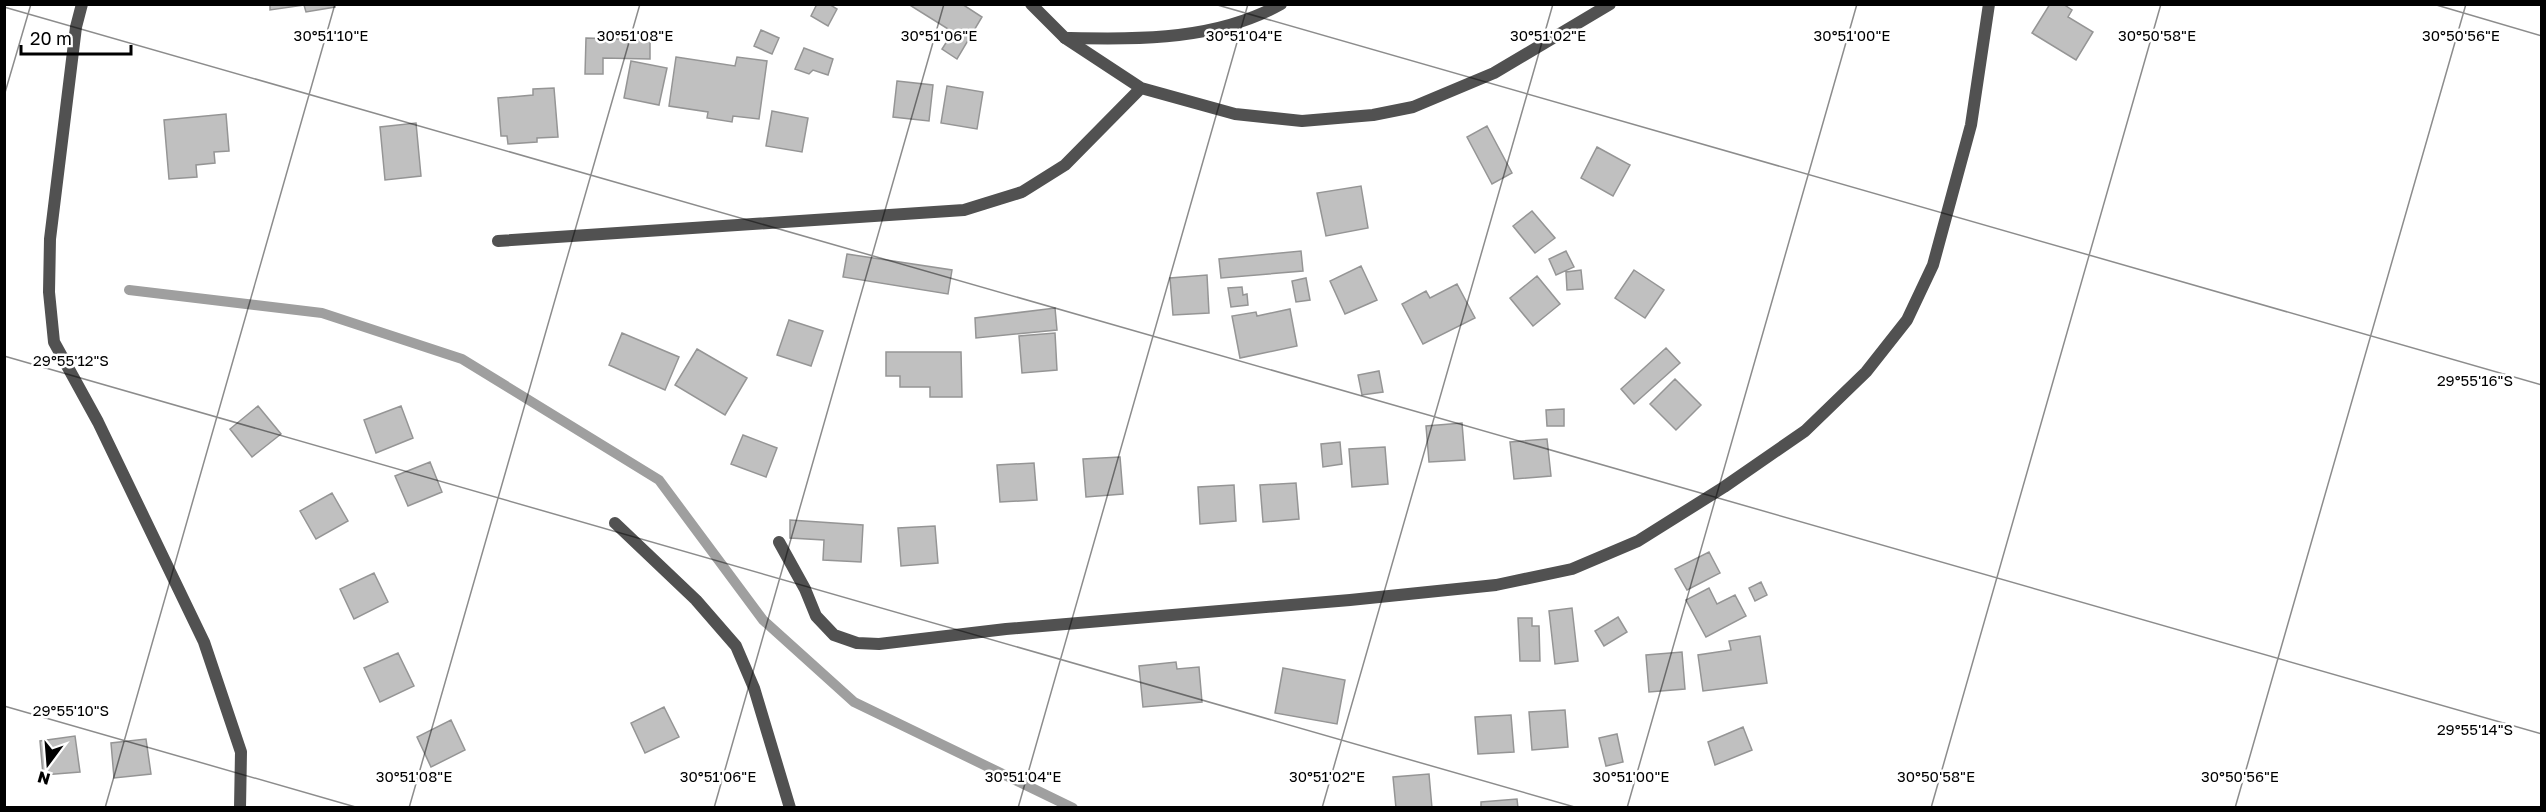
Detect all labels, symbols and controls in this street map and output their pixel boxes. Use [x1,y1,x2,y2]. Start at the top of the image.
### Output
scale bar [21,18,130,56]
text: 30°51'10"E [294,26,368,44]
text: 30°51'08"E [597,26,673,44]
text: 30°51'06"E [901,26,977,44]
text: 30°51'04"E [1206,26,1282,44]
text: 30°51'02"E [1510,26,1586,44]
text: 30°51'00"E [1814,26,1890,44]
text: 30°50'58"E [2118,26,2196,44]
text: 30°50'56"E [2422,26,2500,44]
text: 20 m [30,27,72,49]
text: 29°55'12"S [33,351,109,369]
text: 29°55'16"S [2437,371,2513,389]
text: 29°55'10"S [33,701,109,719]
text: 29°55'14"S [2437,720,2513,738]
north arrow [18,734,78,794]
text: N [35,767,52,790]
text: 30°51'08"E [376,767,452,785]
text: 30°51'06"E [680,767,756,785]
text: 30°51'04"E [985,767,1061,785]
text: 30°51'02"E [1289,767,1365,785]
text: 30°51'00"E [1593,767,1669,785]
text: 30°50'58"E [1897,767,1975,785]
text: 30°50'56"E [2201,767,2279,785]

